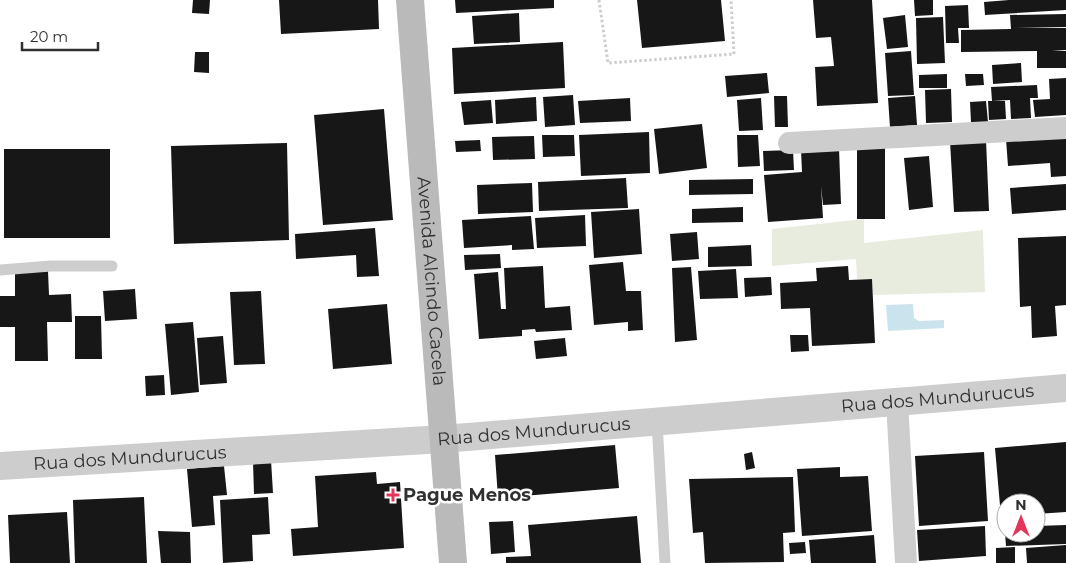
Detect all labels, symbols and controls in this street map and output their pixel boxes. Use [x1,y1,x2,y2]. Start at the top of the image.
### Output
scale bar [22,20,99,52]
text: 20 m [30,27,68,46]
street label: Avenida Alcindo Cacela [413,176,450,387]
street label: Rua dos Mundurucus [840,380,1035,417]
street label: Rua dos Mundurucus [436,413,631,450]
street label: Rua dos Mundurucus [32,441,227,475]
place label: Pague Menos [403,484,531,506]
marker: Pague Menos [387,489,399,501]
north arrow [996,493,1046,543]
text: N [1015,496,1027,514]

